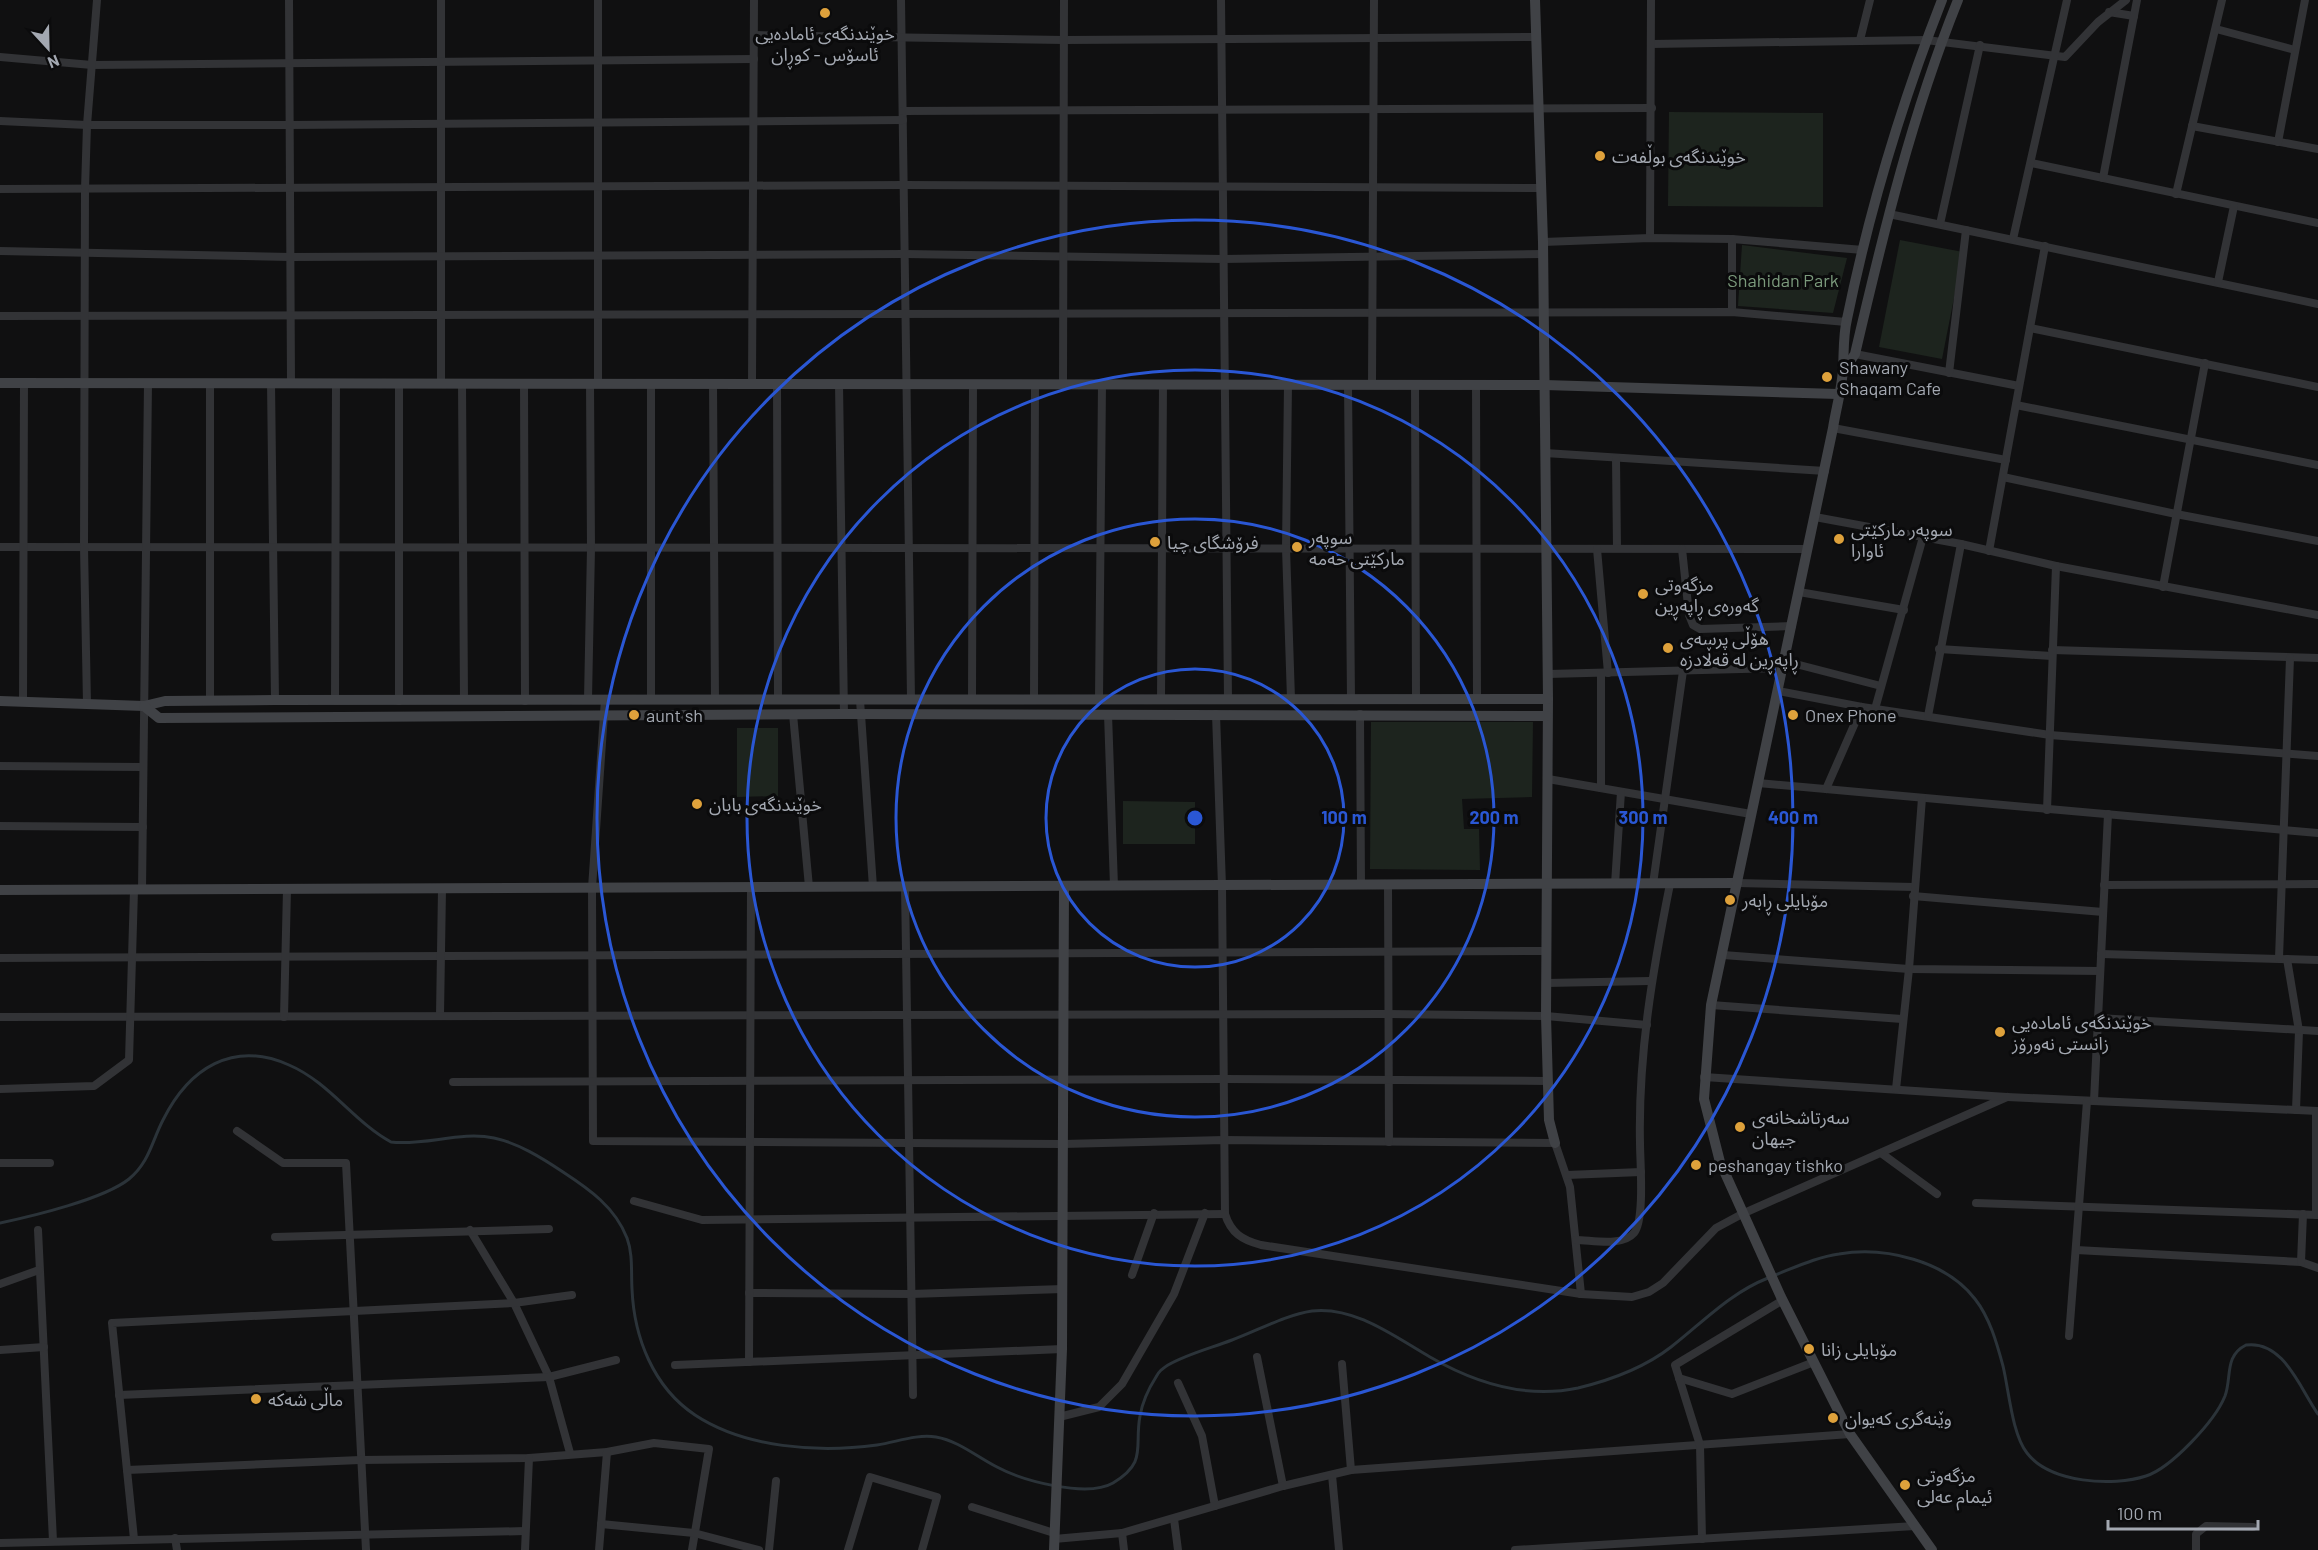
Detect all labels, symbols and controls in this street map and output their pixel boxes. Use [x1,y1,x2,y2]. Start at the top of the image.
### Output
marker: خوێندنگەی ئامادەیی ئاسۆس - کوڕان [818,6,832,20]
north arrow [18,18,78,78]
place label: خوێندنگەی ئامادەیی ئاسۆس - کوڕان [755,22,895,70]
text: N [45,52,62,73]
place label: خوێندنگەی بوڵفەت [1612,144,1746,168]
marker: خوێندنگەی بوڵفەت [1593,149,1607,163]
park label: Shahidan Park [1727,269,1839,291]
place label: Shawany Shaqam Cafe [1839,356,1941,399]
marker: Shawany Shaqam Cafe [1820,370,1834,384]
place label: سوپەر مارکێتی ئاوارا [1851,518,1953,562]
place label: سوپەر مارکێتی حەمە [1308,526,1405,570]
place label: فرۆشگای چیا [1167,531,1259,554]
marker: سوپەر مارکێتی ئاوارا [1832,532,1846,546]
marker: فرۆشگای چیا [1148,535,1162,549]
marker: سوپەر مارکێتی حەمە [1290,540,1304,554]
place label: مزگەوتی گەورەی ڕاپەڕین [1655,573,1759,621]
marker: مزگەوتی گەورەی ڕاپەڕین [1636,587,1650,601]
place label: هۆڵی پرسەی ڕاپەڕین لە قەڵادزە [1680,626,1799,675]
marker: هۆڵی پرسەی ڕاپەڕین لە قەڵادزە [1661,641,1675,655]
place label: aunt sh [646,704,703,726]
place label: Onex Phone [1805,704,1897,726]
marker: aunt sh [627,708,641,722]
marker: Onex Phone [1786,708,1800,722]
place label: خوێندنگەی بابان [709,793,822,816]
marker: خوێندنگەی بابان [690,797,704,811]
text: 100 m [1321,806,1367,828]
text: 200 m [1469,806,1519,828]
text: 300 m [1619,806,1667,828]
text: 400 m [1768,806,1818,828]
centre of rings [1185,808,1205,828]
place label: مۆبایلی ڕابەر [1741,889,1828,916]
marker: مۆبایلی ڕابەر [1723,893,1737,907]
place label: خوێندنگەی ئامادەیی زانستی نەورۆز [2011,1011,2152,1055]
marker: خوێندنگەی ئامادەیی زانستی نەورۆز [1993,1025,2007,1039]
place label: سەرتاشخانەی جیهان [1752,1106,1850,1150]
marker: سەرتاشخانەی جیهان [1733,1120,1747,1134]
place label: peshangay tishko [1708,1154,1843,1176]
marker: peshangay tishko [1689,1158,1703,1172]
place label: مۆبایلی زانا [1821,1338,1897,1361]
marker: مۆبایلی زانا [1802,1342,1816,1356]
place label: ماڵی شەکە [268,1387,343,1411]
marker: ماڵی شەکە [249,1392,263,1406]
place label: وێنەگری کەیوان [1845,1407,1952,1430]
marker: وێنەگری کەیوان [1826,1411,1840,1425]
place label: مزگەوتی ئیمام عەلی [1917,1464,1992,1511]
marker: مزگەوتی ئیمام عەلی [1898,1478,1912,1492]
scale bar [2108,1493,2258,1531]
text: 100 m [2117,1502,2162,1524]

